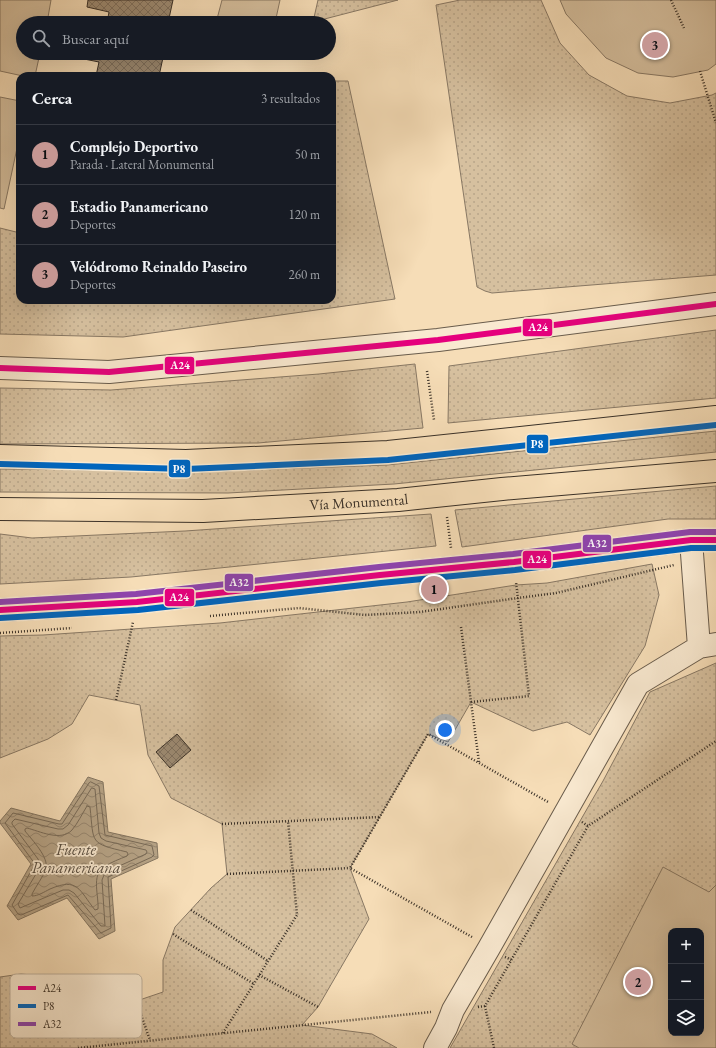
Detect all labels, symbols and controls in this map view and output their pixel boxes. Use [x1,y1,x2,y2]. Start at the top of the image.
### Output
search box [16,16,336,60]
icon: search [30,27,52,49]
text: Buscar aquí [62,29,129,48]
pin: 3 [642,30,668,60]
text: Cerca [32,87,72,109]
text: 3 resultados [261,90,320,107]
text: Complejo Deportivo [70,137,198,156]
text: 1 [42,146,48,163]
text: 50 m [295,146,320,163]
text: Parada · Lateral Monumental [70,156,214,173]
text: Estadio Panamericano [70,197,208,216]
text: 2 [42,206,48,223]
text: 120 m [289,206,320,223]
text: Deportes [70,216,116,233]
text: Velódromo Reinaldo Paseiro [70,257,247,276]
text: 3 [42,266,48,283]
text: 260 m [289,266,320,283]
text: Deportes [70,276,116,293]
line badge: A24 [522,318,553,337]
text: A24 [527,320,548,334]
line badge: A24 [164,356,195,375]
text: A24 [169,358,190,372]
line badge: P8 [526,434,549,454]
text: P8 [531,437,543,451]
line badge: P8 [168,459,191,478]
text: P8 [173,462,185,476]
street label: Vía Monumental [309,489,409,514]
line badge: A32 [582,534,612,553]
text: A32 [586,536,607,550]
line badge: A24 [522,550,552,569]
text: A24 [526,552,547,566]
line badge: A32 [224,573,254,592]
pin: 1 [421,574,447,604]
text: A32 [228,575,249,589]
line badge: A24 [164,588,195,607]
text: A24 [168,590,189,604]
your location [435,720,455,740]
water label: Fuente Panamericana [31,839,121,878]
map controls [668,928,704,1036]
button: + [668,928,704,964]
button: − [668,964,704,1000]
pin: 2 [625,967,651,997]
legend [10,974,142,1038]
text: A24 [42,981,62,995]
text: P8 [43,999,54,1013]
button: layers [668,1000,704,1036]
text: A32 [42,1017,62,1031]

